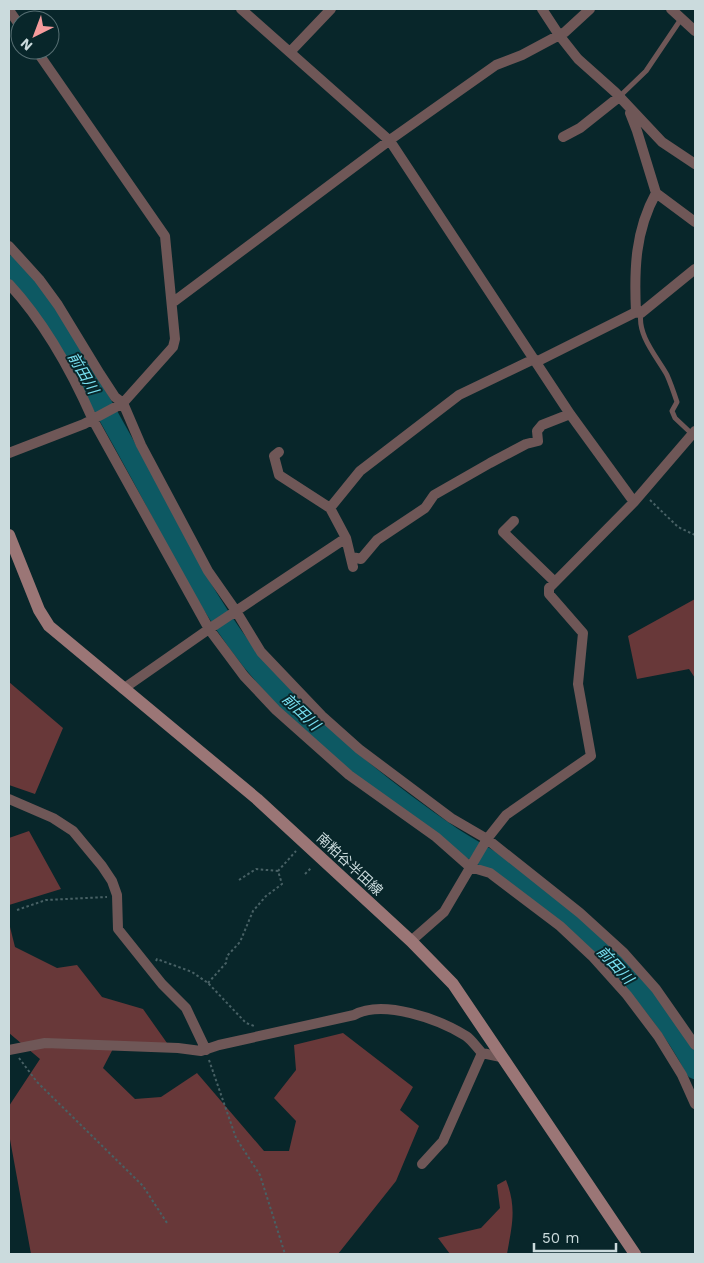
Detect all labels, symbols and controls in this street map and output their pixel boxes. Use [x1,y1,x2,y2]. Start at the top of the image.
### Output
north arrow [10,10,60,60]
text: N [17,35,36,54]
water label: 前田川 [64,349,103,399]
water label: 前田川 [279,690,325,735]
street label: 南粕谷半田線 [314,830,386,898]
water label: 前田川 [593,942,638,989]
scale bar [534,1220,616,1252]
text: 50 m [542,1229,579,1247]

